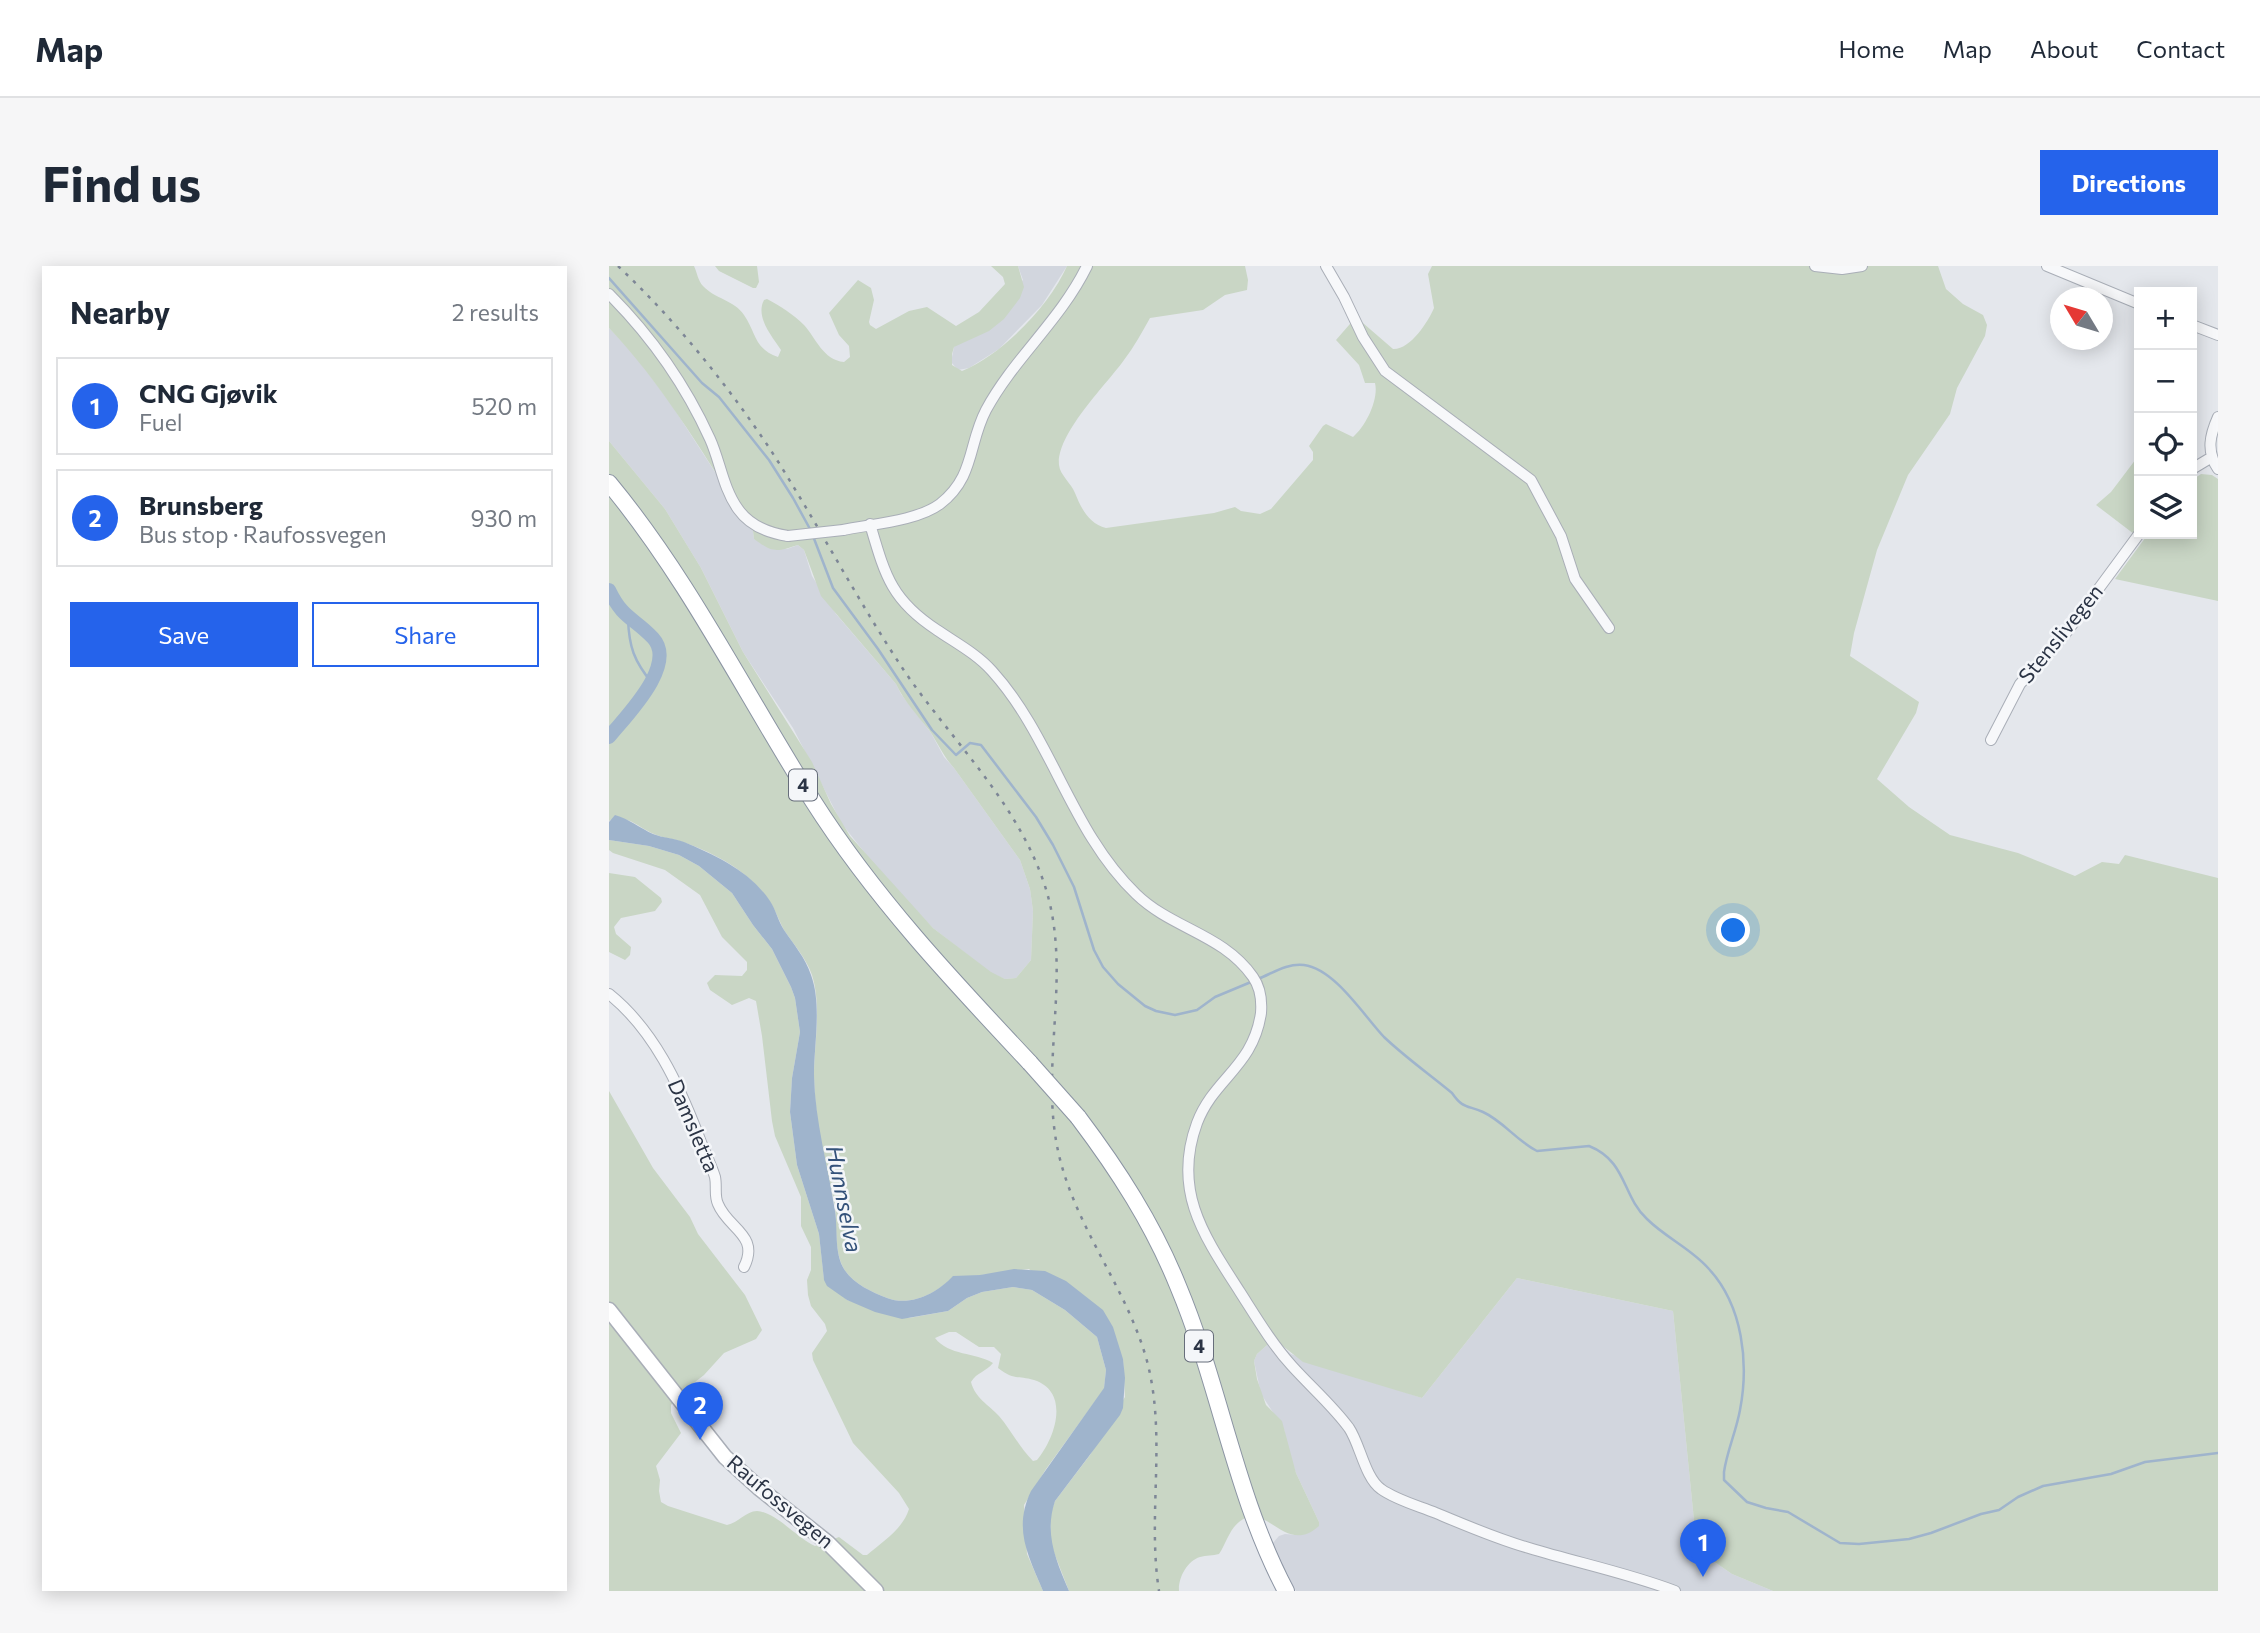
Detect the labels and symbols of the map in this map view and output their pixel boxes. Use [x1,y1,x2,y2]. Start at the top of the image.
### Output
north arrow [2050,287,2113,350]
street label: Stenslivegen [2012,579,2107,687]
road number: 4 [789,770,817,800]
your location [1716,913,1750,947]
street label: Damsletta [664,1075,725,1176]
water label: Hunnselva [821,1143,869,1255]
road number: 4 [1185,1330,1213,1362]
pin: 2 [677,1382,723,1440]
street label: Raufossvegen [723,1449,839,1553]
pin: 1 [1680,1519,1726,1577]

